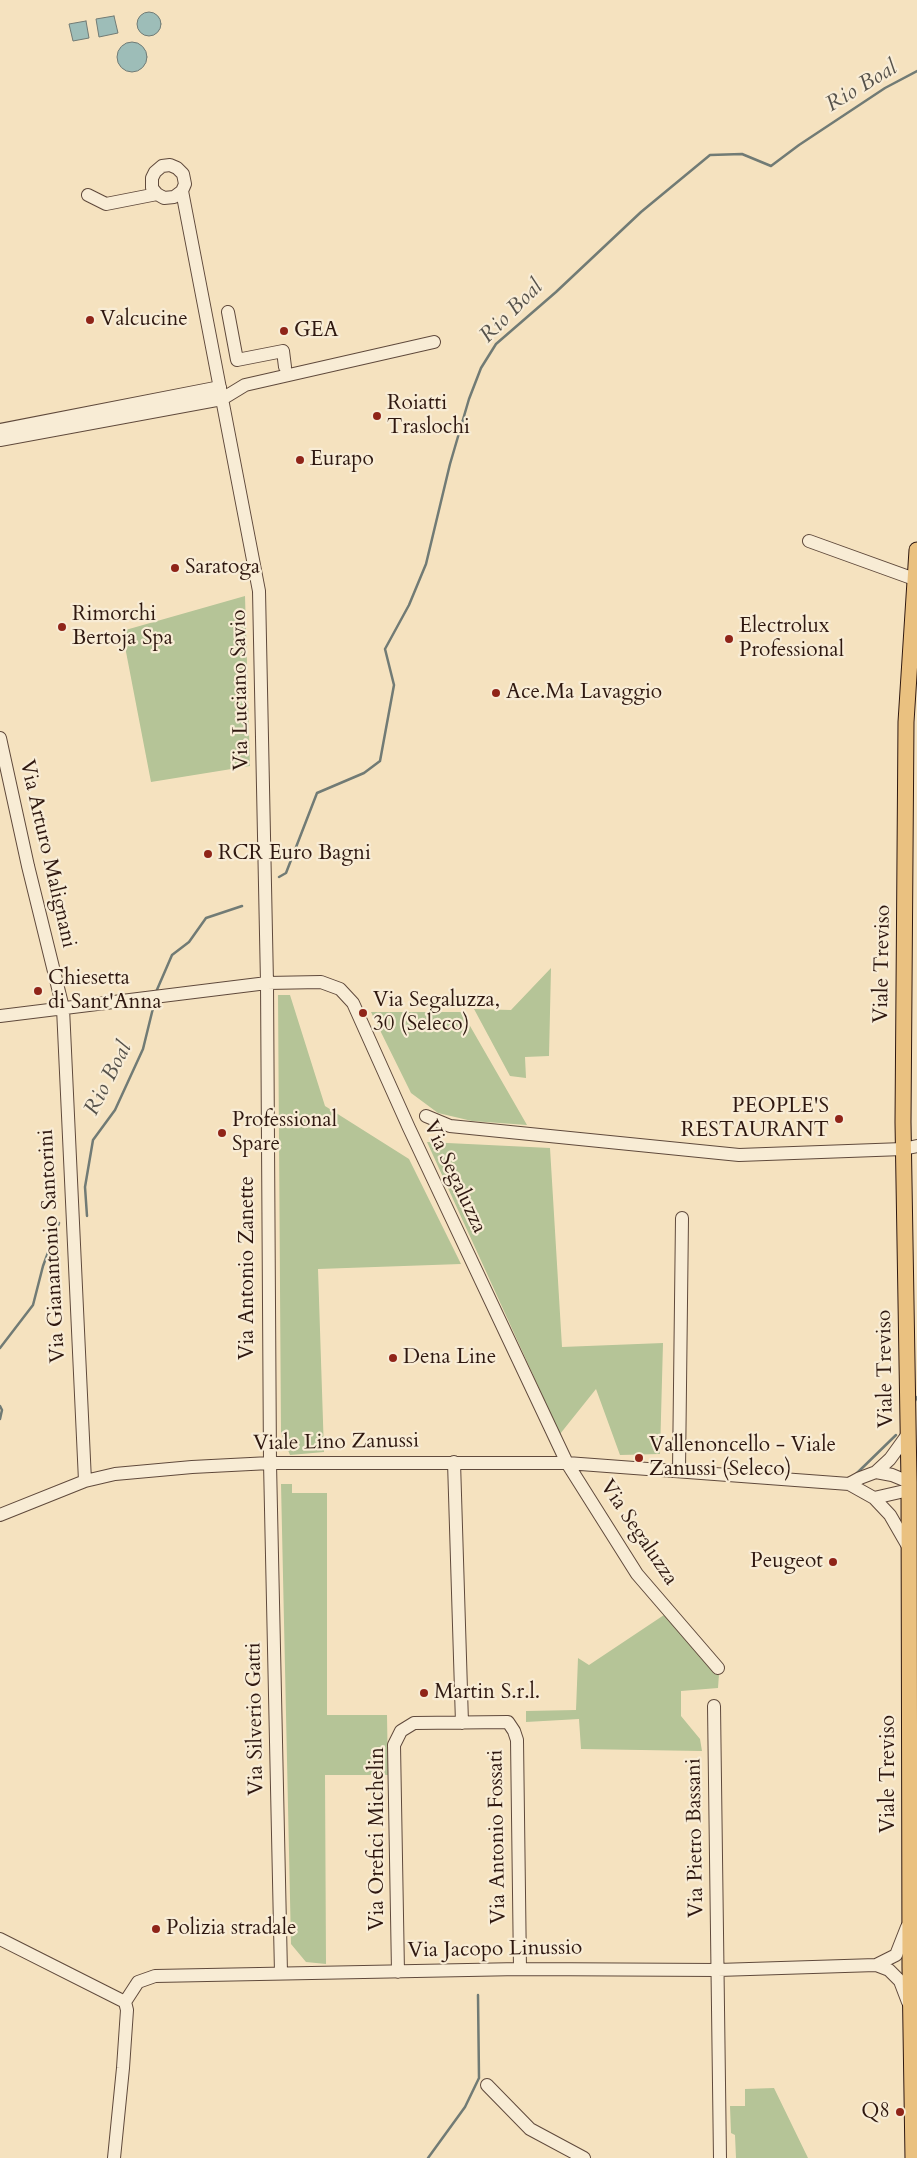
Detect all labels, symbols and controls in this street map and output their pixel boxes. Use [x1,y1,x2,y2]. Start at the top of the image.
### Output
water label: Rio Boal [821,55,903,119]
water label: Rio Boal [475,275,549,349]
place label: Valcucine [100,307,188,333]
marker: Valcucine [84,314,96,326]
place label: GEA [294,318,339,344]
marker: GEA [278,325,290,337]
place label: Roiatti Traslochi [387,391,470,441]
marker: Roiatti Traslochi [371,410,383,422]
place label: Eurapo [310,447,374,473]
marker: Eurapo [294,454,306,466]
place label: Saratoga [185,555,260,581]
marker: Saratoga [169,562,181,574]
place label: Rimorchi Bertoja Spa [72,602,173,652]
street label: Via Luciano Savio [227,609,255,771]
place label: Electrolux Professional [739,614,844,664]
marker: Rimorchi Bertoja Spa [56,621,68,633]
marker: Electrolux Professional [723,633,735,645]
place label: Ace.Ma Lavaggio [506,680,662,706]
marker: Ace.Ma Lavaggio [490,687,502,699]
street label: Via Arturo Malignani [13,758,81,950]
place label: RCR Euro Bagni [218,841,371,867]
marker: RCR Euro Bagni [202,848,214,860]
street label: Viale Treviso [869,905,897,1023]
place label: Chiesetta di Sant'Anna [48,966,162,1016]
marker: Chiesetta di Sant'Anna [32,985,44,997]
place label: Via Segaluzza, 30 (Seleco) [373,988,500,1038]
marker: Via Segaluzza, 30 (Seleco) [357,1007,369,1019]
water label: Rio Boal [79,1038,139,1120]
place label: PEOPLE'S RESTAURANT [681,1094,829,1144]
place label: Professional Spare [232,1108,337,1158]
marker: PEOPLE'S RESTAURANT [833,1113,845,1125]
street label: Via Segaluzza [417,1117,491,1237]
marker: Professional Spare [216,1127,228,1139]
street label: Via Gianantonio Santorini [34,1128,72,1364]
street label: Via Antonio Zanette [235,1176,261,1360]
street label: Viale Treviso [872,1310,900,1428]
place label: Dena Line [403,1345,496,1371]
marker: Dena Line [387,1352,399,1364]
street label: Viale Lino Zanussi [253,1429,419,1457]
place label: Vallenoncello - Viale Zanussi (Seleco) [649,1433,836,1483]
marker: Vallenoncello - Viale Zanussi (Seleco) [633,1452,645,1464]
street label: Via Segaluzza [594,1476,682,1590]
place label: Peugeot [750,1549,823,1575]
marker: Peugeot [827,1556,839,1568]
street label: Via Silverio Gatti [242,1642,270,1796]
place label: Martin S.r.l. [434,1680,540,1706]
marker: Martin S.r.l. [418,1687,430,1699]
street label: Viale Treviso [876,1715,902,1833]
street label: Via Orefici Michelin [365,1747,391,1931]
street label: Via Antonio Fossati [484,1749,512,1925]
street label: Via Pietro Bassani [682,1758,710,1918]
place label: Polizia stradale [166,1916,297,1942]
marker: Polizia stradale [150,1923,162,1935]
street label: Via Jacopo Linussio [407,1936,583,1964]
place label: Q8 [861,2099,890,2125]
marker: Q8 [894,2106,906,2118]

